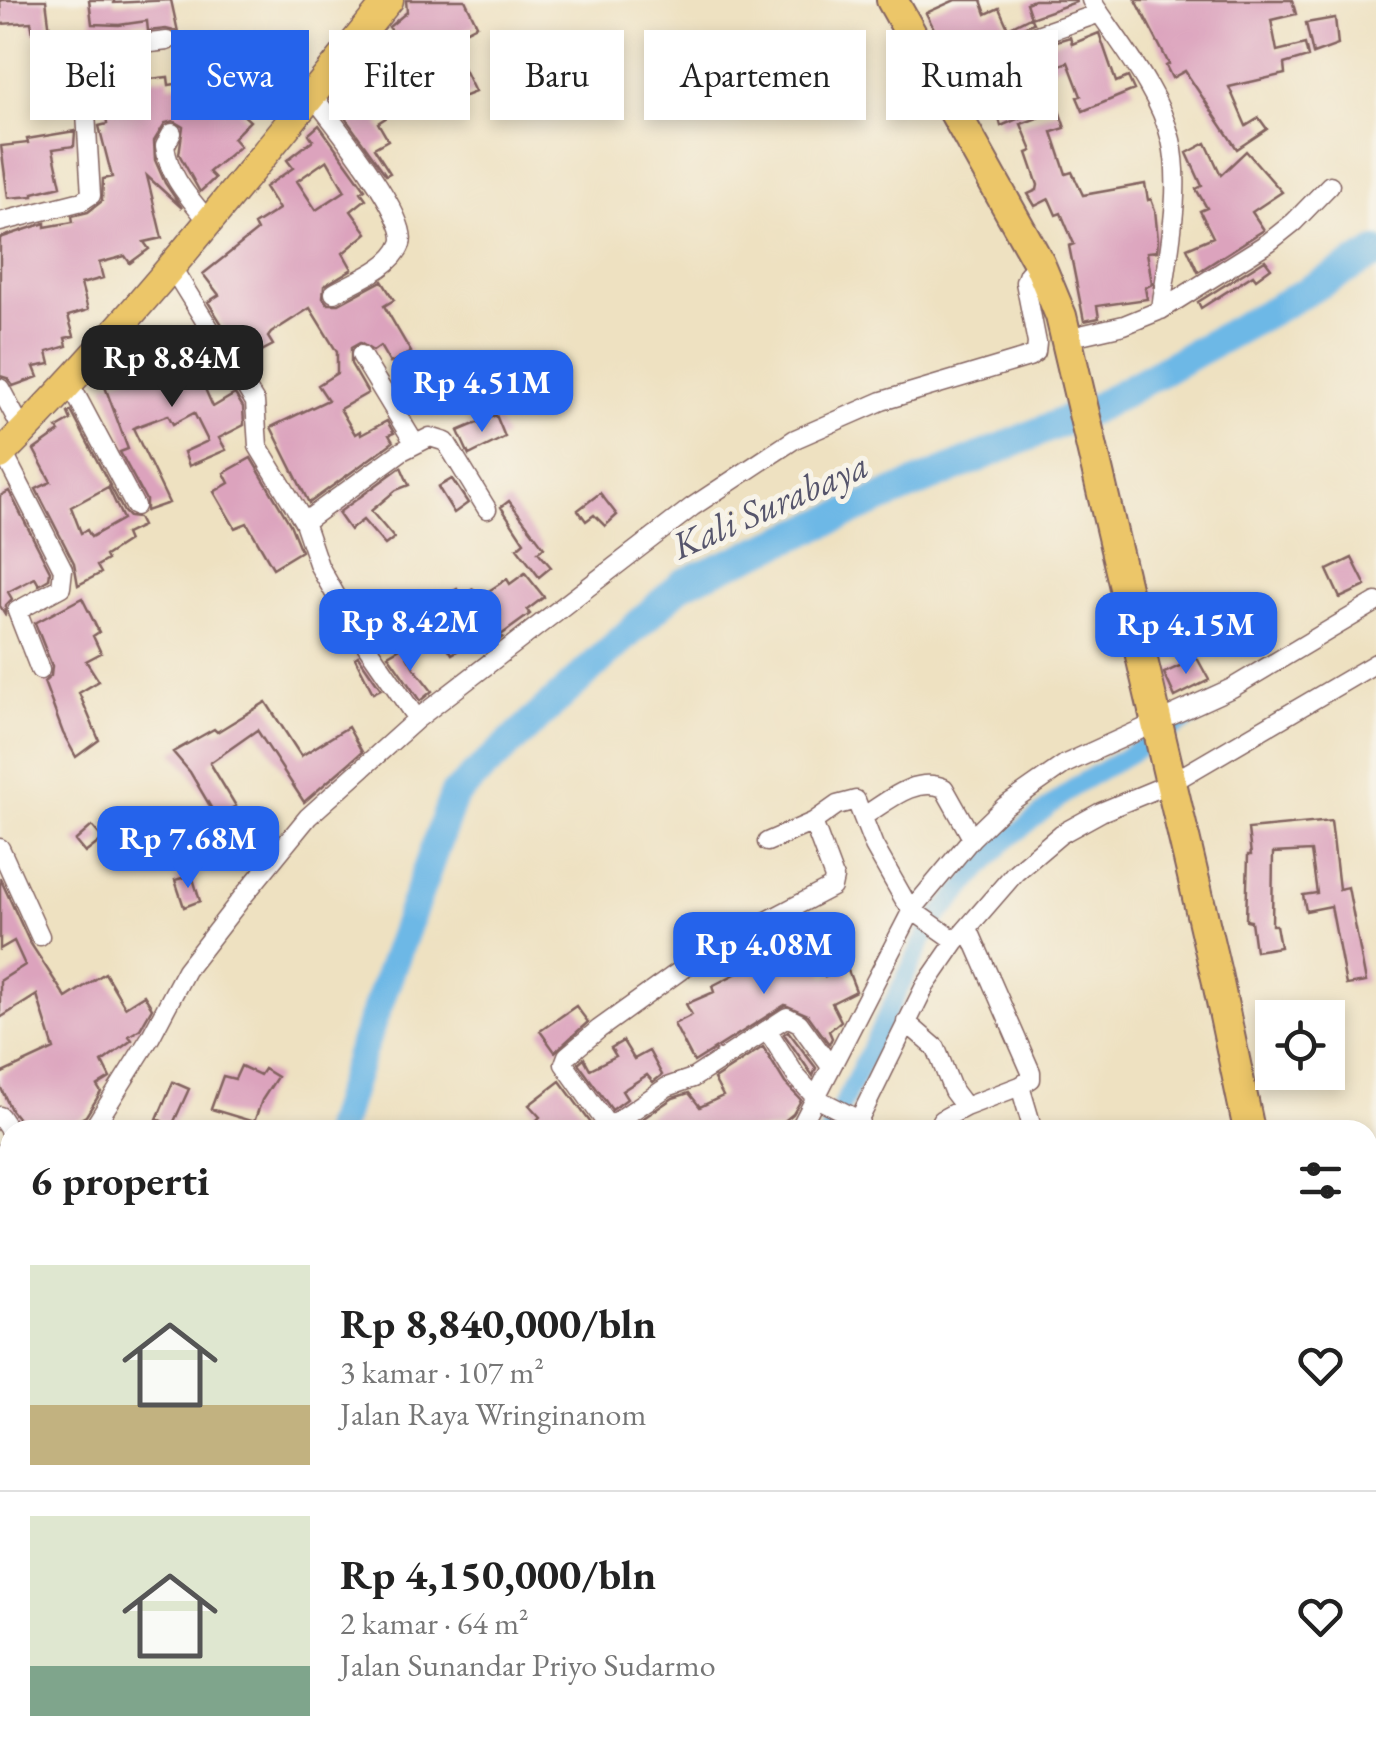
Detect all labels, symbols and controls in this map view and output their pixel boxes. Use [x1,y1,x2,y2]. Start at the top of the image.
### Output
chip: Beli [30,30,151,120]
chip: Sewa [171,30,309,120]
chip: Filter [329,30,470,120]
chip: Baru [490,30,624,120]
chip: Apartemen [644,30,866,120]
chip: Rumah [886,30,1058,120]
pin: Rp 8.84M [69,325,275,410]
text: Rp 8.84M [103,336,241,378]
pin: Rp 4.51M [379,350,585,435]
text: Rp 4.51M [413,361,551,403]
water label: Kali Surabaya [663,439,876,570]
pin: Rp 8.42M [307,589,513,674]
pin: Rp 4.15M [1083,592,1289,677]
text: Rp 8.42M [341,600,479,642]
text: Rp 4.15M [1117,603,1255,645]
pin: Rp 7.68M [85,806,291,891]
text: Rp 7.68M [119,817,257,859]
pin: Rp 4.08M [661,912,867,997]
text: Rp 4.08M [695,923,833,965]
map controls [1255,1000,1345,1090]
button: locate [1255,1000,1345,1090]
text: 6 properti [30,1153,210,1208]
icon: filters [1293,1153,1348,1208]
text: Rp 8,840,000/bln [340,1296,656,1351]
icon: home [110,1305,230,1425]
icon: heart [1293,1338,1348,1393]
text: 3 kamar · 107 m² [340,1351,544,1393]
text: Jalan Raya Wringinanom [340,1393,646,1435]
text: Rp 4,150,000/bln [340,1547,656,1602]
icon: home [110,1556,230,1676]
icon: heart [1293,1589,1348,1644]
text: 2 kamar · 64 m² [340,1602,529,1644]
text: Jalan Sunandar Priyo Sudarmo [340,1644,716,1686]

